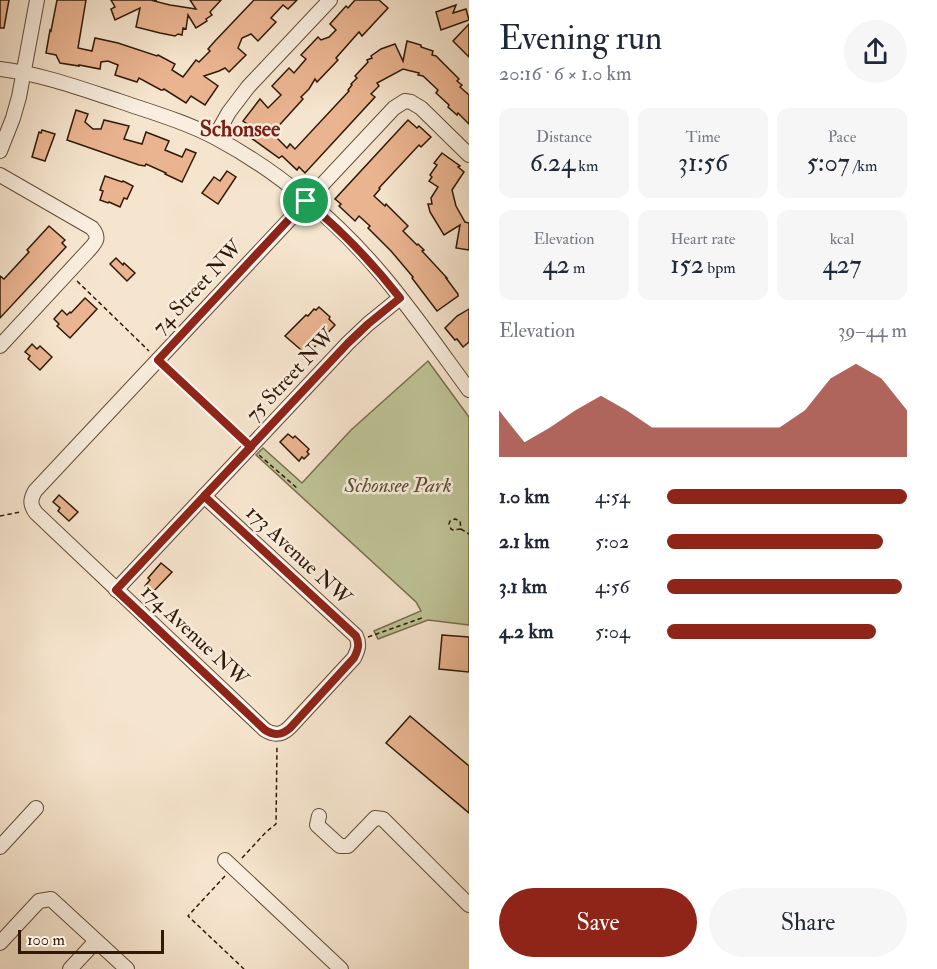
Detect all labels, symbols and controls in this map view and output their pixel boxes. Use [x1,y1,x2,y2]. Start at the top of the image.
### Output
text: Evening run [499,18,662,59]
button: share [844,20,907,83]
text: 20:16 · 6 × 1.0 km [499,61,632,86]
district label: Schonsee [200,115,281,143]
text: Distance [536,127,592,147]
text: Time [686,127,720,147]
text: Pace [828,127,856,147]
text: 6.24 [530,147,575,179]
text: 31:56 [678,147,728,179]
text: 5:07 [807,147,850,179]
text: km [575,156,598,176]
text: /km [850,156,877,176]
pin [280,175,331,226]
icon: arrive [289,184,322,217]
text: Elevation [534,229,594,249]
text: Heart rate [670,229,736,249]
text: kcal [830,229,854,249]
street label: 74 Street NW [147,234,249,340]
text: 42 [543,249,570,281]
text: 152 [670,249,704,281]
text: 427 [822,249,862,281]
text: m [570,258,585,278]
text: bpm [704,258,736,278]
text: Elevation [499,318,575,343]
text: 39–44 m [838,318,907,343]
street label: 75 Street NW [240,322,341,428]
park label: Schonsee Park [343,472,452,499]
text: 1.0 km [499,484,550,509]
text: 4:54 [595,484,630,509]
street label: 173 Avenue NW [240,499,358,612]
text: 2.1 km [499,529,549,554]
text: 5:02 [595,529,629,554]
text: 3.1 km [499,574,547,599]
text: 4:56 [595,574,630,599]
street label: 174 Avenue NW [135,579,255,693]
text: 4.2 km [499,619,553,644]
text: 5:04 [595,619,630,644]
button: Save [499,888,697,957]
button: Share [709,888,907,957]
scale bar [18,927,164,954]
text: 100 m [27,930,65,950]

